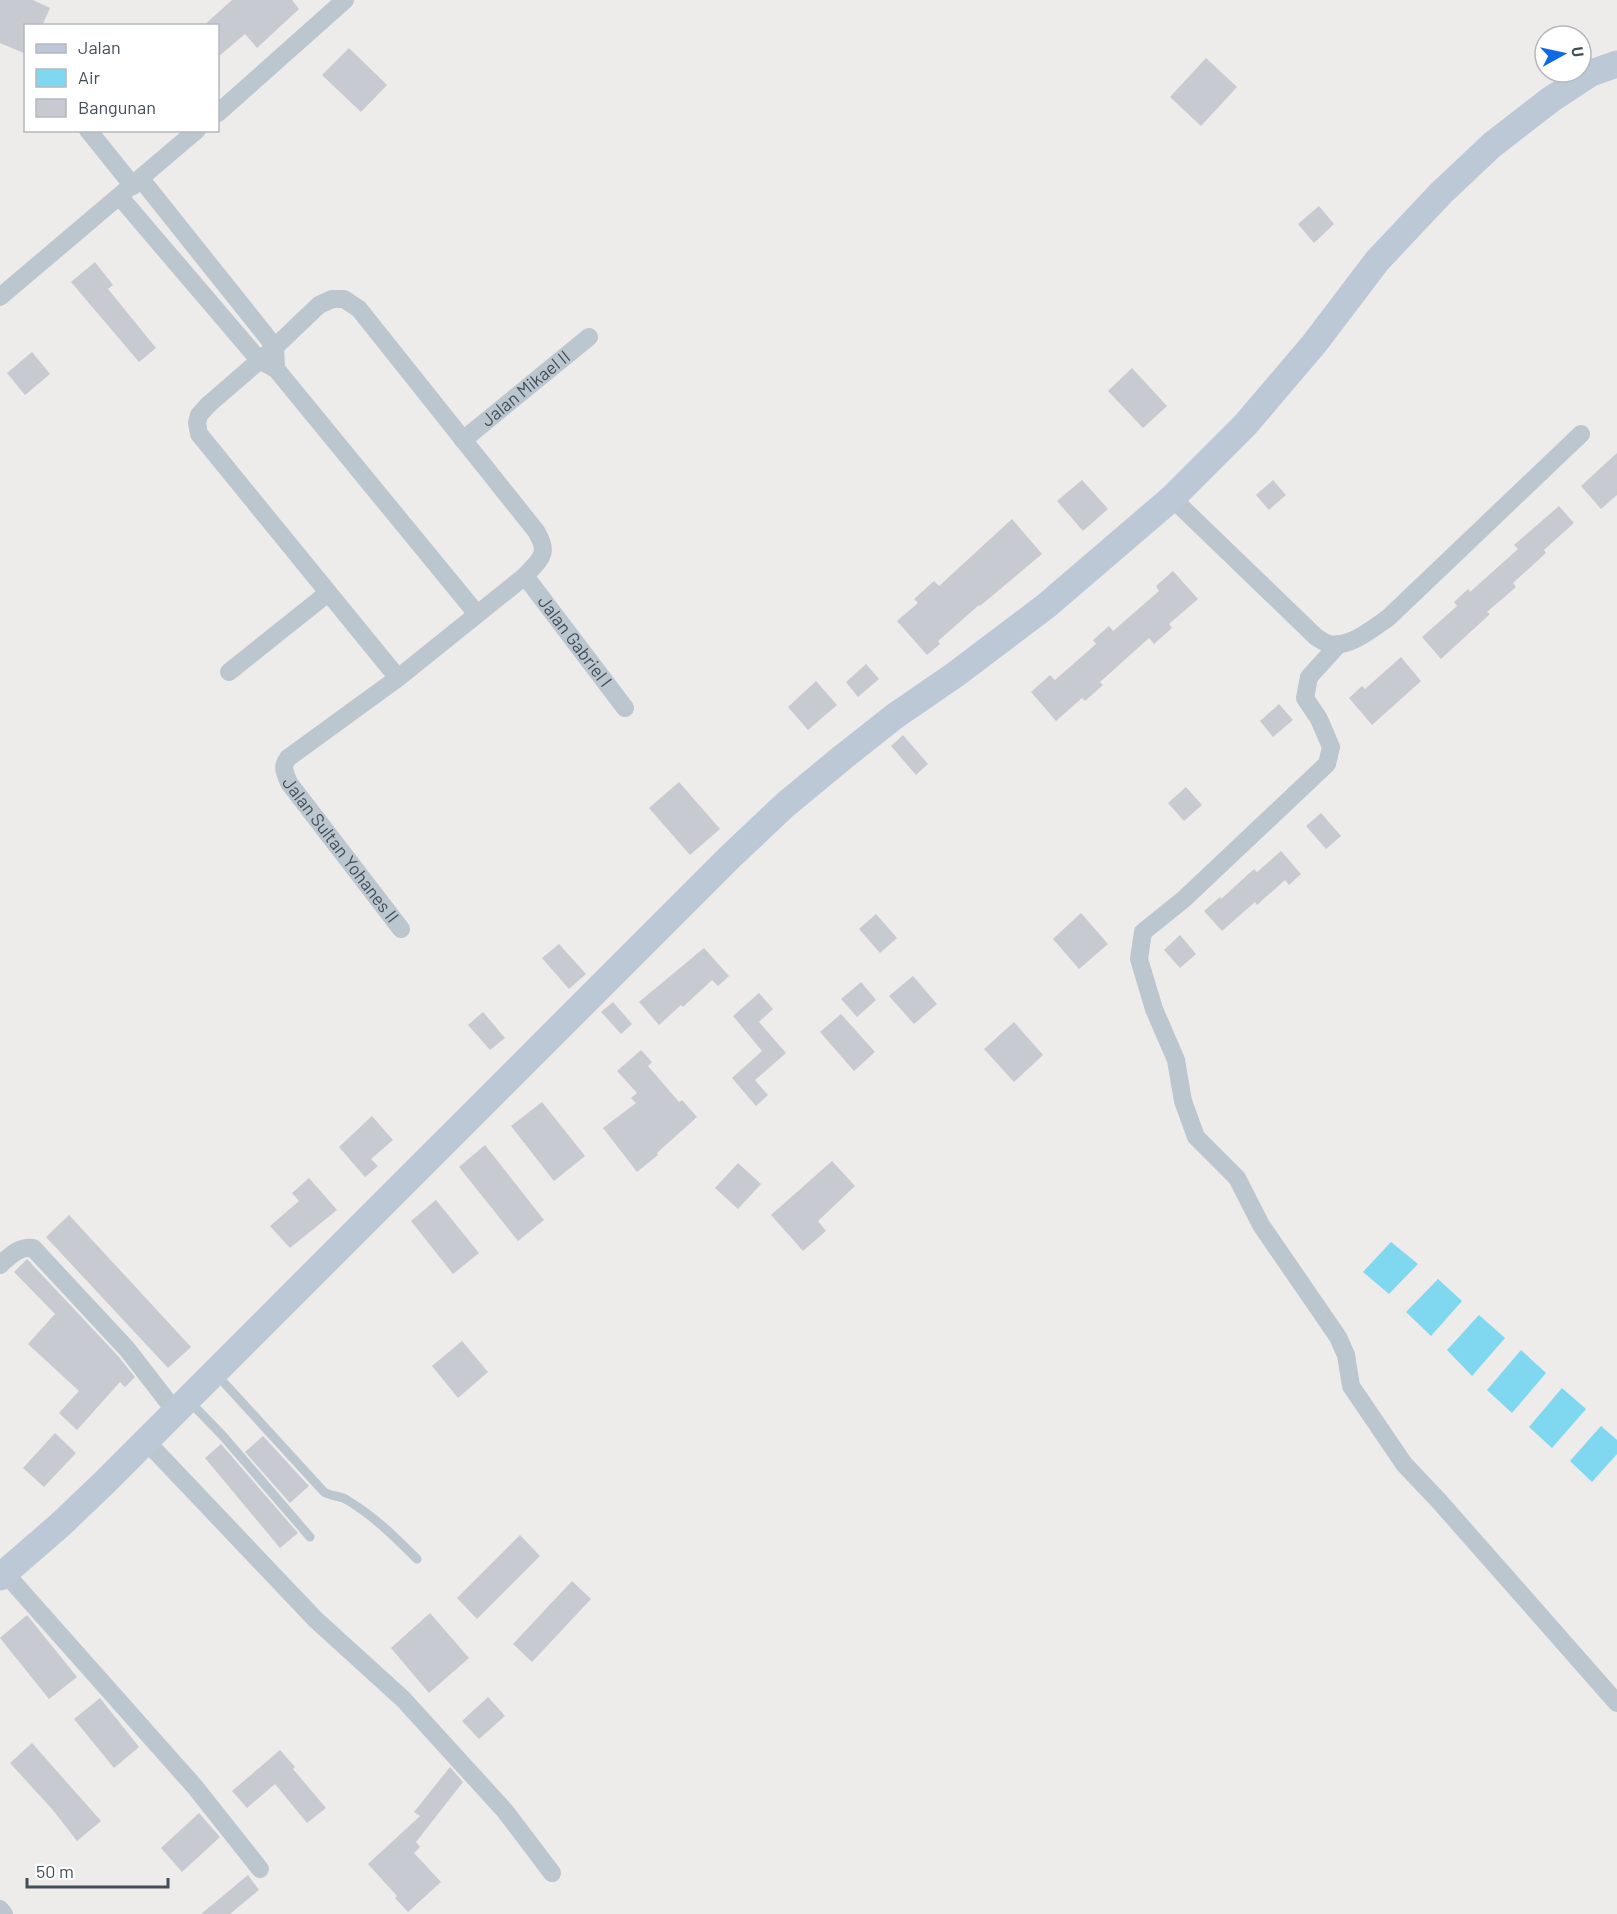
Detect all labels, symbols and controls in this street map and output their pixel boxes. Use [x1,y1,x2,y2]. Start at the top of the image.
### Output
legend [24,24,219,132]
north arrow [1533,24,1593,84]
text: Jalan [78,36,121,58]
text: U [1568,46,1588,58]
text: Air [78,66,101,88]
text: Bangunan [78,96,156,118]
street label: Jalan Mikael II [476,345,574,431]
street label: Jalan Gabriel I [534,591,617,691]
street label: Jalan Sultan Yohanes II [278,772,404,927]
scale bar [27,1851,168,1889]
text: 50 m [36,1860,74,1882]

